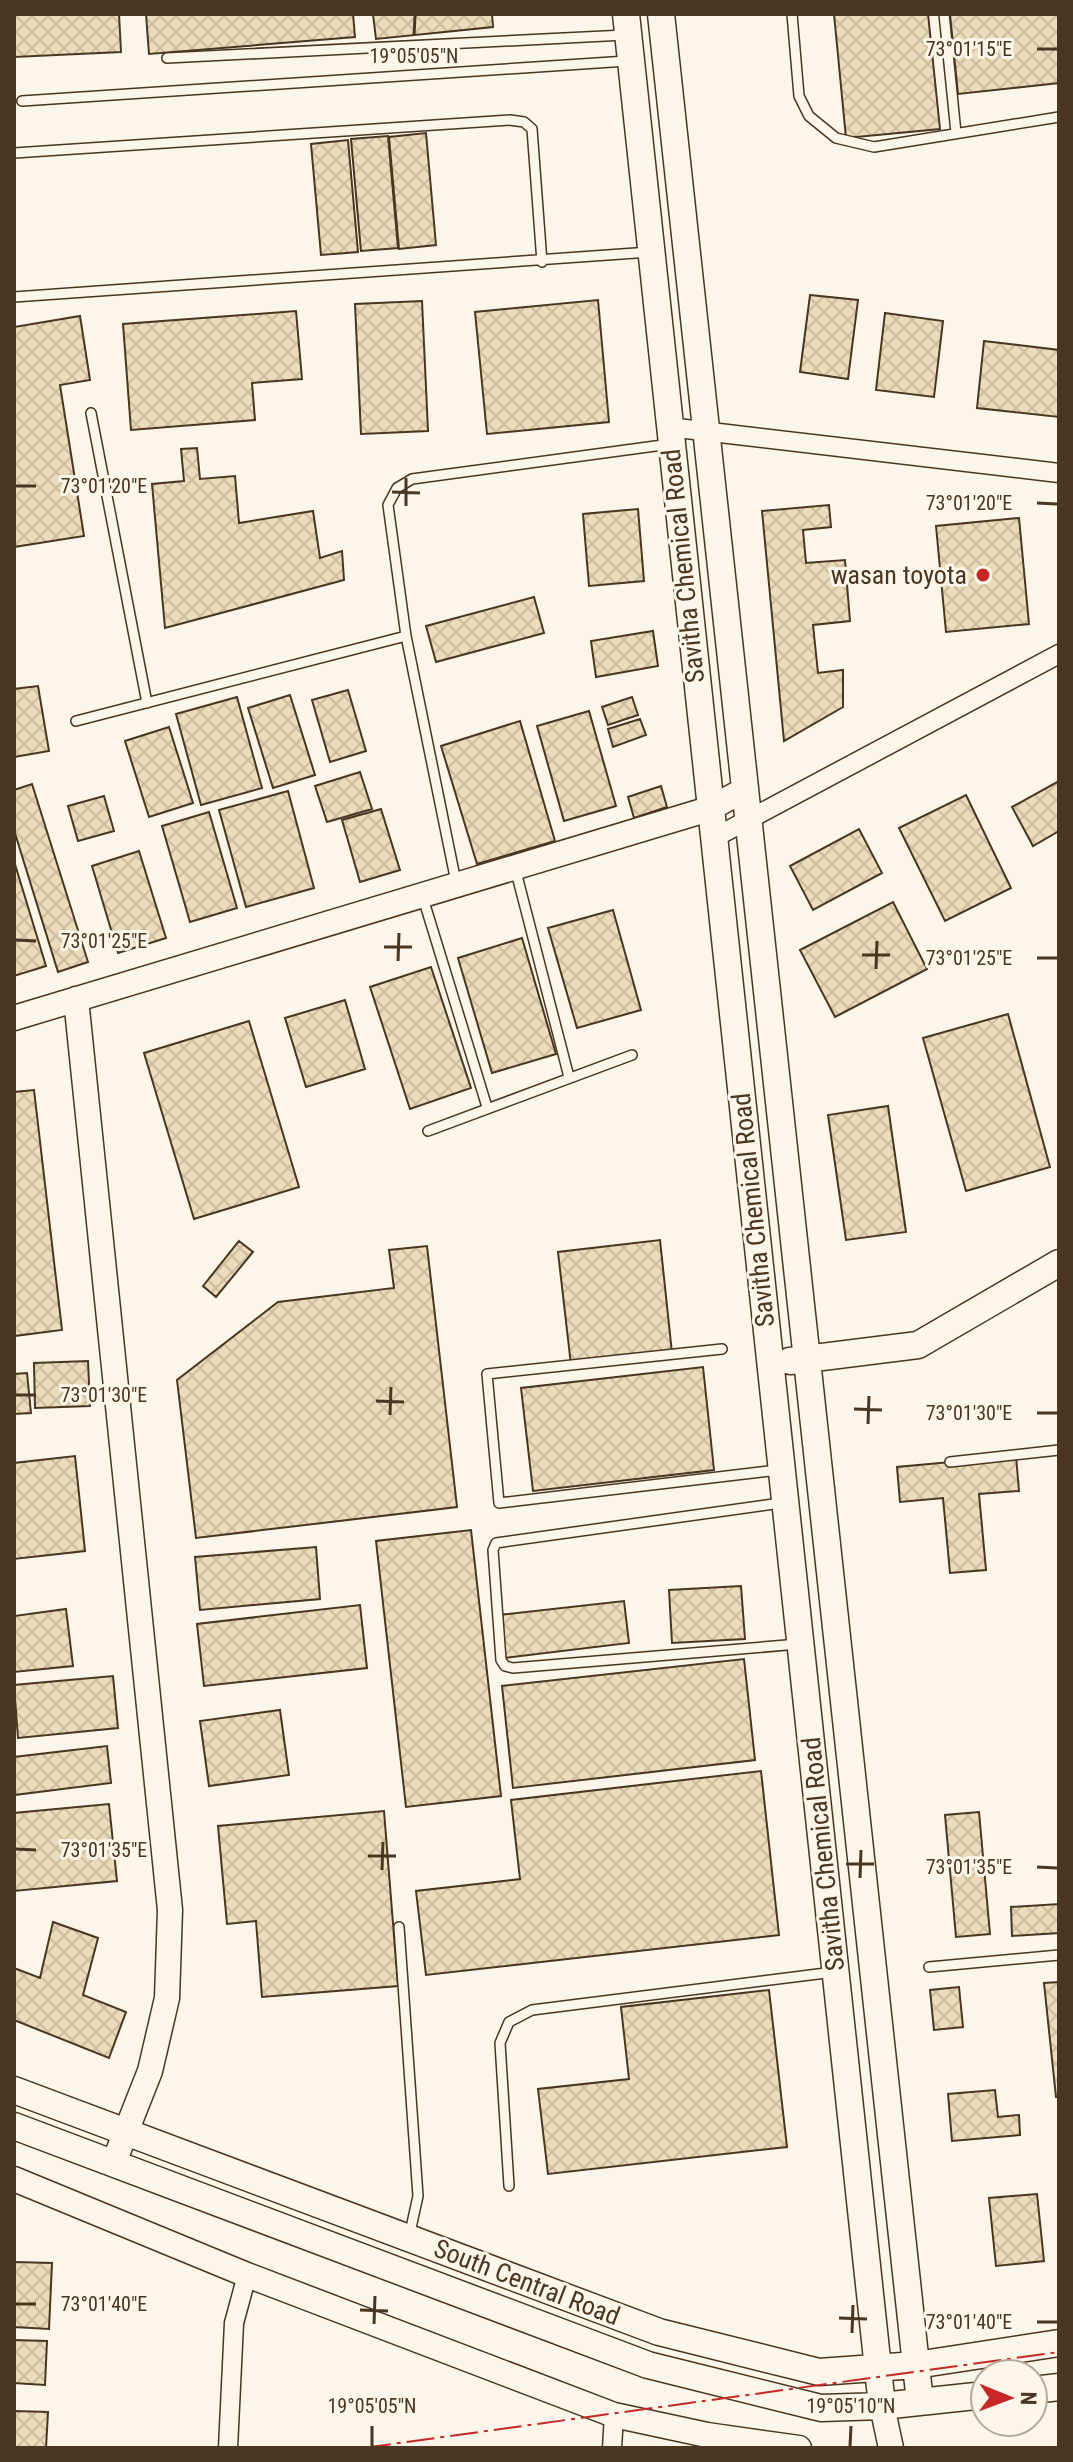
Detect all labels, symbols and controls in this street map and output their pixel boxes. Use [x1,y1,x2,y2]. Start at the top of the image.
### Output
text: 73°01'15"E [926,37,1012,61]
text: 19°05'05"N [369,44,459,68]
street label: Savitha Chemical Road [656,448,710,684]
text: 73°01'20"E [61,474,147,498]
text: 73°01'20"E [926,491,1012,515]
place label: wasan toyota [831,560,967,590]
marker: wasan toyota [974,566,992,584]
text: 73°01'25"E [61,929,147,953]
text: 73°01'25"E [926,946,1012,970]
street label: Savitha Chemical Road [726,1092,780,1328]
text: 73°01'30"E [61,1383,147,1407]
text: 73°01'30"E [926,1401,1012,1425]
street label: Savitha Chemical Road [796,1736,850,1972]
text: 73°01'35"E [61,1838,147,1862]
text: 73°01'35"E [926,1855,1012,1879]
street label: South Central Road [430,2233,624,2331]
text: 73°01'40"E [61,2292,147,2316]
text: 73°01'40"E [926,2310,1012,2334]
north arrow [969,2358,1049,2438]
text: N [1016,2391,1041,2405]
text: 19°05'05"N [327,2394,417,2418]
text: 19°05'10"N [806,2394,896,2418]

